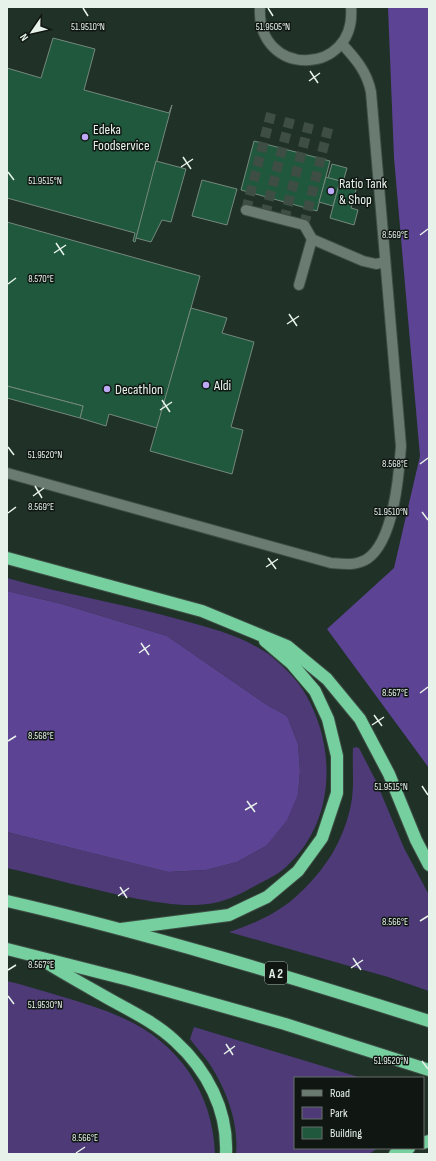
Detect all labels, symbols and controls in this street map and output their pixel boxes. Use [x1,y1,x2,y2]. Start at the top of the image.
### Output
north arrow [12,12,52,52]
text: 51.9510°N [71,21,105,33]
text: 51.9505°N [256,21,290,33]
text: N [17,31,31,43]
place label: Edeka Foodservice [93,121,150,154]
marker: Edeka Foodservice [80,132,90,142]
text: 51.9515°N [28,175,62,187]
place label: Ratio Tank & Shop [339,175,388,208]
marker: Ratio Tank & Shop [326,186,336,196]
text: 8.569°E [382,229,408,241]
text: 8.570°E [28,273,54,285]
place label: Aldi [213,377,231,394]
marker: Aldi [201,380,211,390]
place label: Decathlon [115,381,163,398]
marker: Decathlon [102,384,112,394]
text: 51.9520°N [28,449,62,461]
text: 8.568°E [382,458,408,470]
text: 8.569°E [28,501,54,513]
text: 51.9510°N [374,506,408,518]
text: 8.567°E [382,687,408,699]
text: 8.568°E [28,730,54,742]
text: 51.9515°N [374,781,408,793]
text: 8.566°E [382,916,408,928]
text: 8.567°E [28,959,54,971]
road number: A 2 [265,962,287,984]
text: 51.9530°N [28,999,62,1011]
text: 51.9520°N [374,1055,408,1067]
legend [294,1077,424,1149]
text: Road [330,1086,350,1101]
text: Park [330,1106,348,1121]
text: Building [330,1126,362,1141]
text: 8.566°E [72,1132,98,1144]

